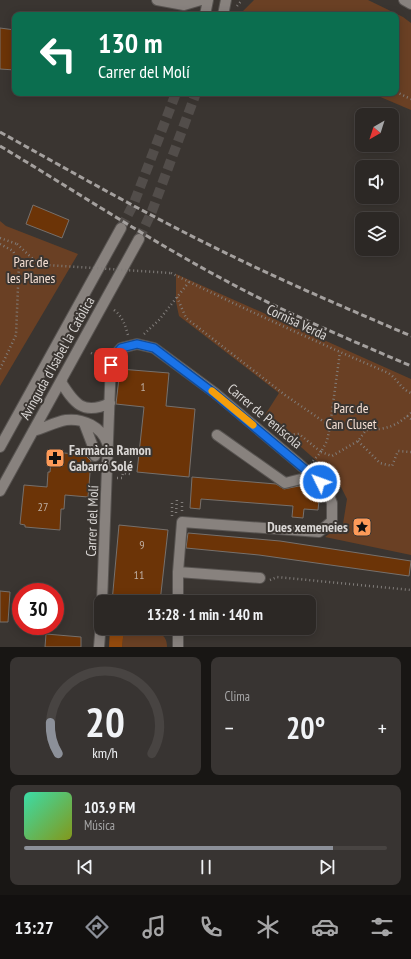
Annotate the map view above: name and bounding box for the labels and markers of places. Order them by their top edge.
pin [94,348,128,382]
place label: Farmàcia Ramon Gabarró Solé [69,441,151,475]
pharmacy icon: Farmàcia Ramon Gabarró Solé [44,447,66,469]
place icon: Dues xemeneies [351,516,373,538]
place label: Dues xemeneies [267,518,348,536]

